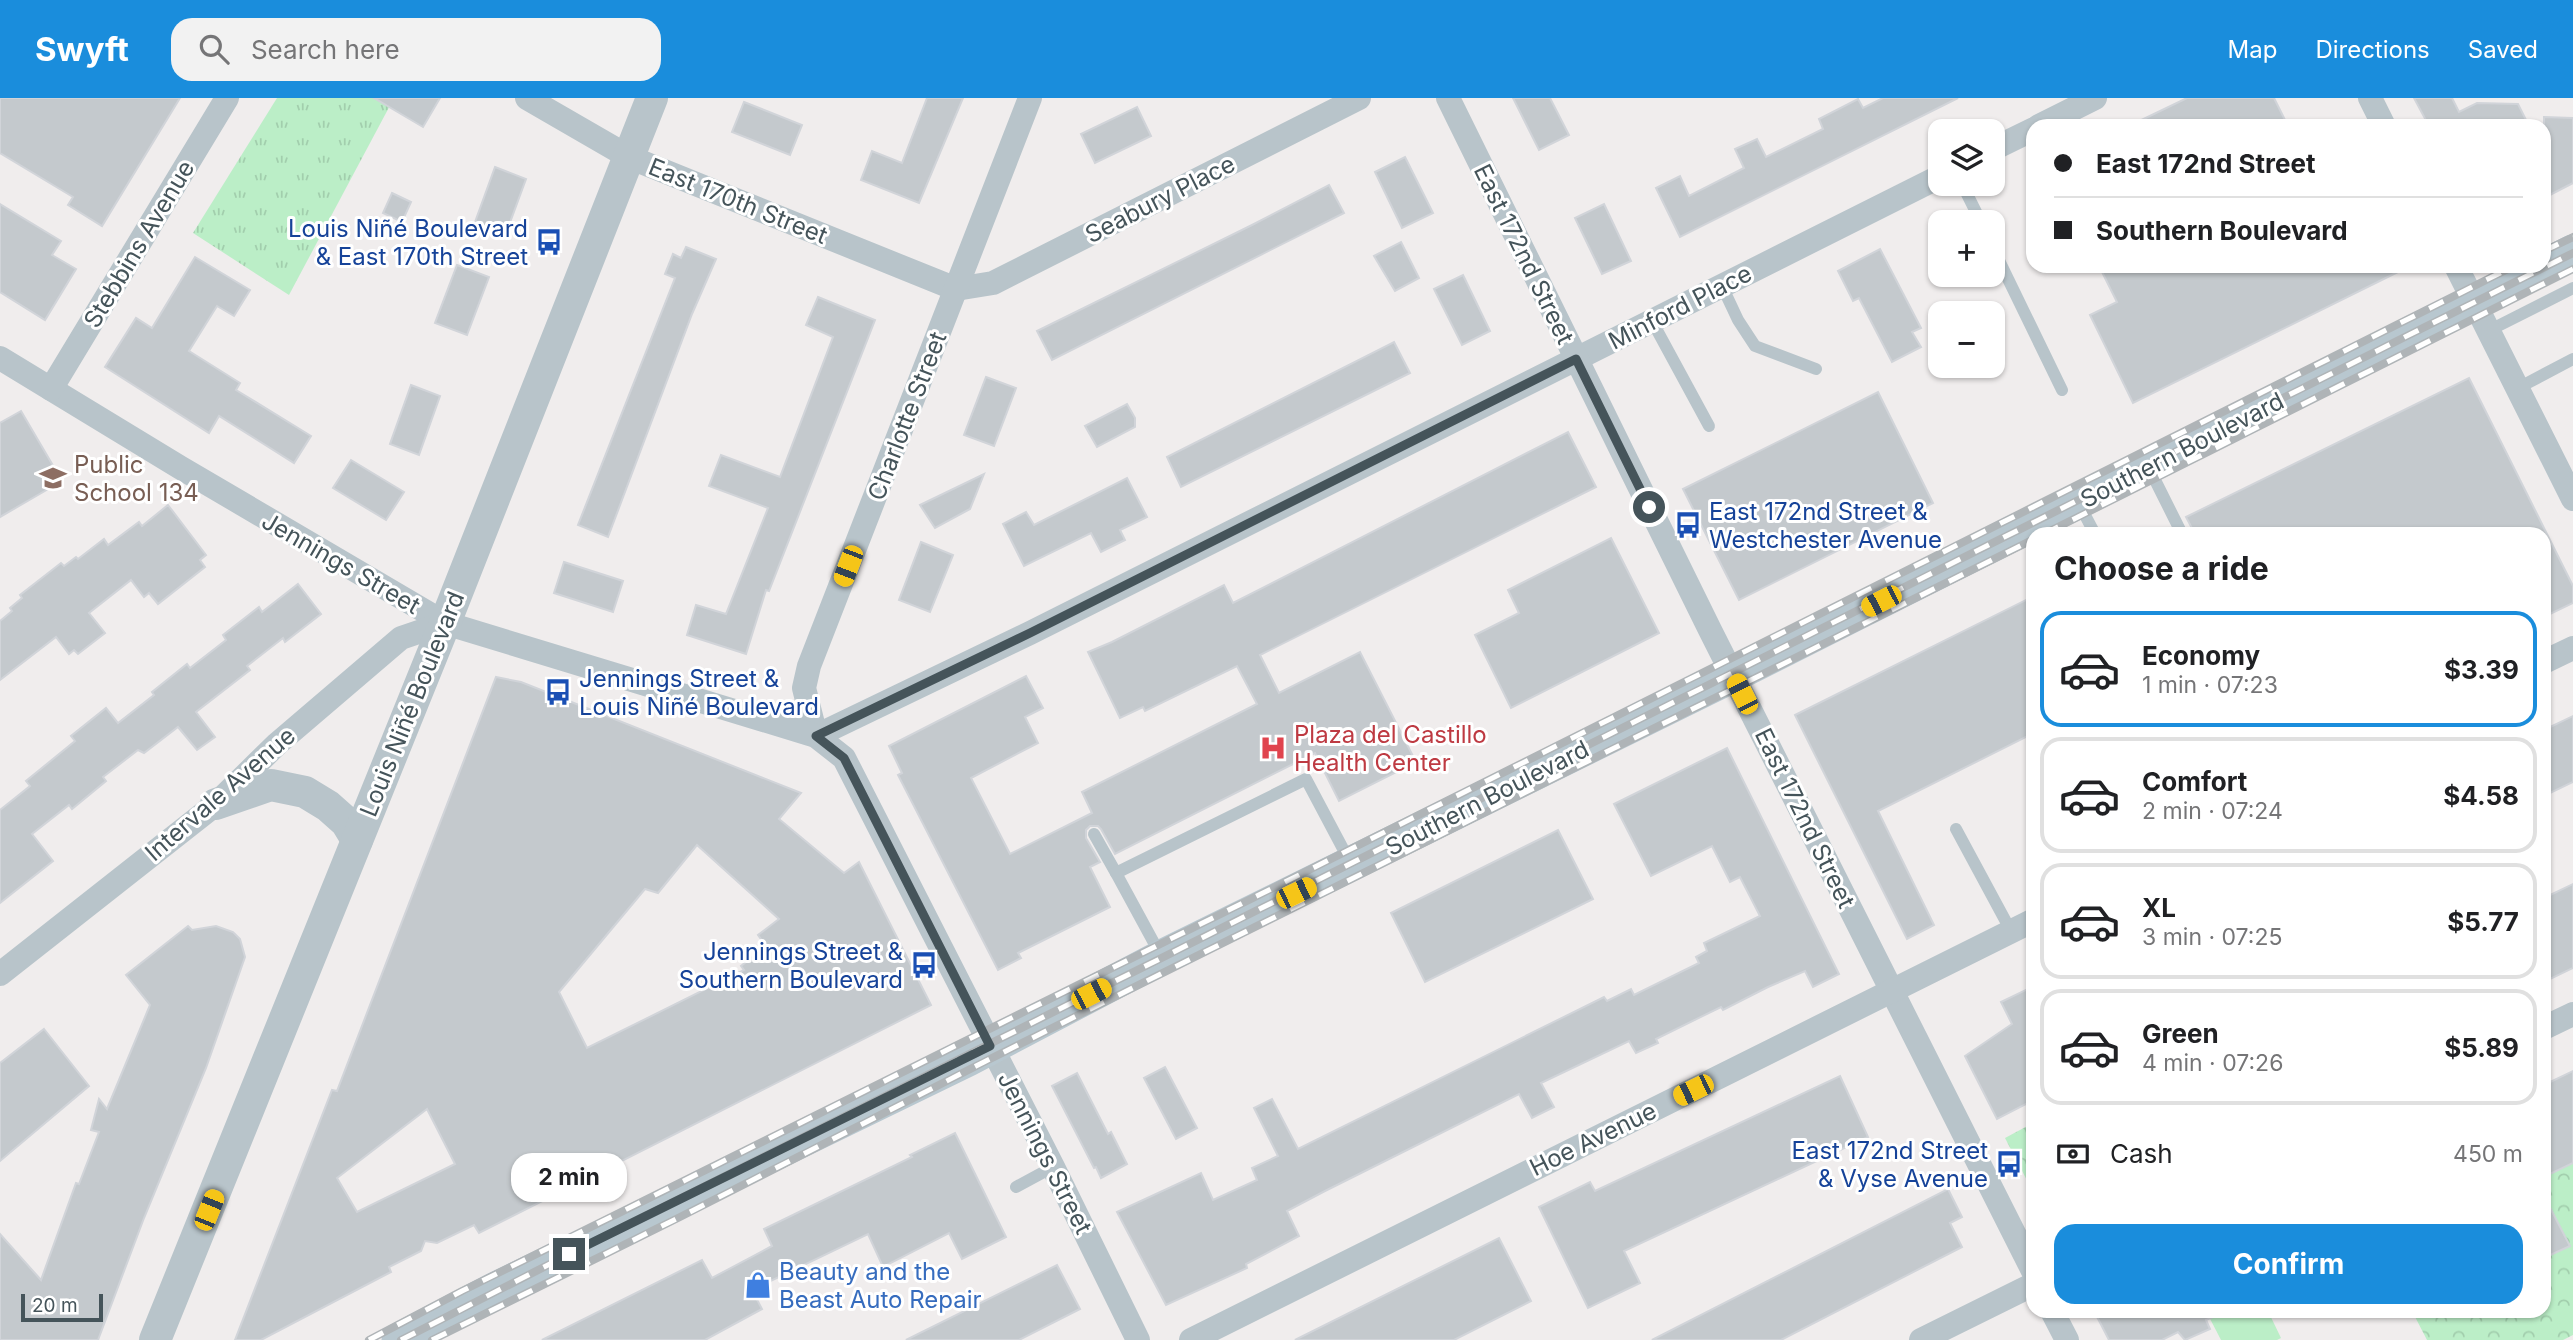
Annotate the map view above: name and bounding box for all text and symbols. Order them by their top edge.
search box [171,18,661,81]
text: Swyft [35,29,129,69]
icon: search [195,30,233,68]
text: Search here [251,34,400,65]
text: Map [2228,35,2277,64]
text: Directions [2315,35,2430,64]
text: Saved [2468,35,2538,64]
map controls [1928,119,2005,378]
button: layers [1928,119,2005,196]
text: East 172nd Street [2096,148,2316,179]
street label: Seabury Place [1080,149,1240,249]
street label: East 170th Street [644,152,832,250]
street label: Stebbins Avenue [78,155,200,333]
street label: East 172nd Street [1468,159,1580,349]
button: + [1928,210,2005,287]
place label: Louis Niñé Boulevard & East 170th Street [288,214,528,271]
text: Southern Boulevard [2096,215,2348,246]
bus stop icon: Louis Niñé Boulevard & East 170th Street [534,227,564,257]
street label: Minford Place [1604,259,1756,355]
button: − [1928,301,2005,378]
street label: Charlotte Street [862,328,953,504]
street label: Southern Boulevard [2076,386,2288,514]
place label: Public School 134 [74,450,199,507]
school or university icon: Public School 134 [38,463,68,493]
route start [1633,491,1665,523]
place label: East 172nd Street & Westchester Avenue [1709,497,1942,554]
street label: Jennings Street [257,506,425,620]
bus stop icon: East 172nd Street & Westchester Avenue [1673,510,1703,540]
car [831,543,866,589]
text: Choose a ride [2054,549,2269,588]
car [1858,582,1905,620]
street label: Louis Niñé Boulevard [354,587,470,821]
icon: car [2058,638,2121,701]
text: Economy [2142,640,2260,671]
text: $3.39 [2444,654,2519,685]
place label: Jennings Street & Louis Niñé Boulevard [579,664,819,721]
car [1724,671,1761,717]
text: 1 min · 07:23 [2142,671,2278,699]
bus stop icon: Jennings Street & Louis Niñé Boulevard [543,677,573,707]
place label: Plaza del Castillo Health Center [1294,720,1487,777]
street label: Intervale Avenue [139,721,301,867]
street label: East 172nd Street [1749,723,1861,913]
hospital icon: Plaza del Castillo Health Center [1258,733,1288,763]
street label: Southern Boulevard [1381,734,1593,862]
icon: car [2058,764,2121,827]
text: Comfort [2142,766,2247,797]
text: $4.58 [2443,780,2519,811]
text: 2 min · 07:24 [2142,797,2283,825]
car [1273,874,1320,912]
icon: car [2058,890,2121,953]
text: XL [2142,892,2176,923]
text: $5.77 [2447,906,2519,937]
text: 3 min · 07:25 [2142,923,2282,951]
place label: Jennings Street & Southern Boulevard [679,937,904,994]
bus stop icon: Jennings Street & Southern Boulevard [909,950,939,980]
car [1068,975,1115,1013]
icon: car [2058,1016,2121,1079]
text: Green [2142,1018,2219,1049]
text: $5.89 [2444,1032,2519,1063]
text: 4 min · 07:26 [2142,1049,2283,1077]
street label: Jennings Street [992,1067,1098,1239]
car [1670,1071,1717,1109]
street label: Hoe Avenue [1525,1096,1661,1182]
icon: cash [2054,1135,2092,1173]
place label: East 172nd Street & Vyse Avenue [1792,1136,1988,1193]
text: Cash [2110,1138,2173,1169]
text: 450 m [2453,1140,2523,1168]
bus stop icon: East 172nd Street & Vyse Avenue [1994,1149,2024,1179]
callout: 2 min [511,1152,627,1202]
text: 2 min [538,1163,600,1191]
car [192,1187,227,1233]
button: Confirm [2054,1224,2523,1304]
route end [553,1238,585,1270]
place label: Beauty and the Beast Auto Repair [779,1257,982,1314]
shop icon: Beauty and the Beast Auto Repair [743,1270,773,1300]
scale bar [21,1291,103,1323]
text: 20 m [32,1294,78,1317]

